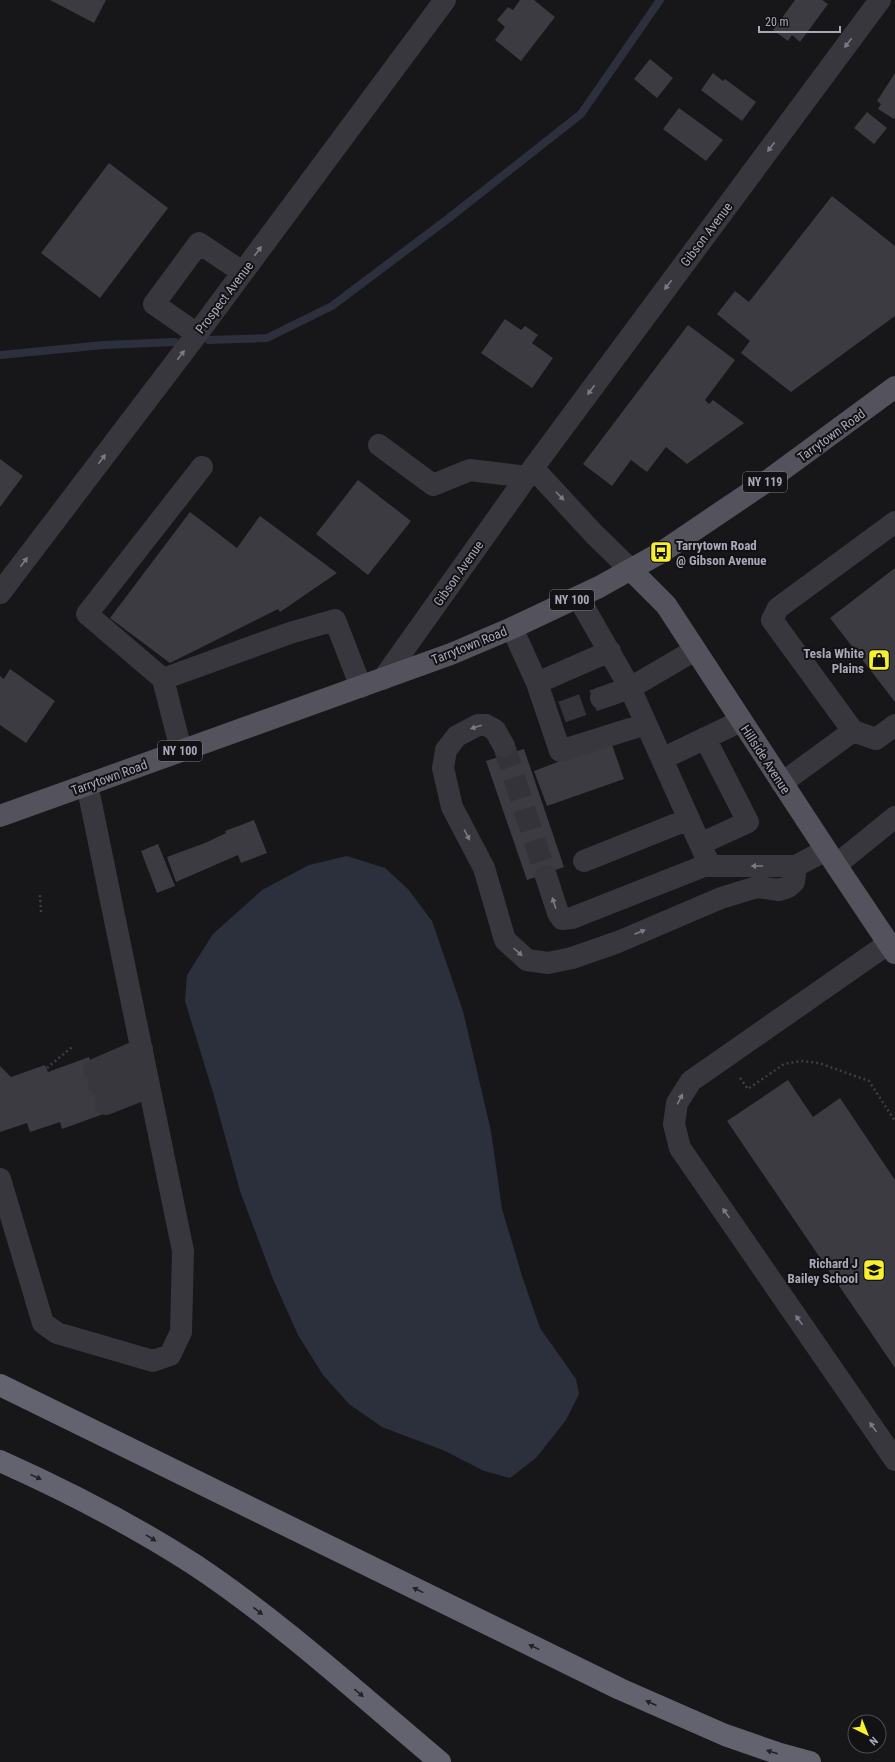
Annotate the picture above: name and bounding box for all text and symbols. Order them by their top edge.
scale bar [759,8,840,34]
text: 20 m [765,15,789,29]
one-way arrow [844,37,852,48]
one-way arrow [767,142,775,152]
street label: Gibson Avenue [677,199,735,269]
one-way arrow [254,245,263,256]
street label: Prospect Avenue [192,258,256,336]
one-way arrow [664,280,673,291]
one-way arrow [176,350,184,360]
one-way arrow [587,384,595,395]
street label: Tarrytown Road [795,406,868,465]
one-way arrow [98,453,106,464]
road number: NY 119 [743,472,787,492]
one-way arrow [555,491,565,501]
street label: Gibson Avenue [430,538,486,609]
place label: Tarrytown Road @ Gibson Avenue [676,538,766,568]
bus stop icon: Tarrytown Road @ Gibson Avenue [648,539,674,565]
one-way arrow [19,557,28,568]
road number: NY 100 [550,590,594,610]
street label: Tarrytown Road [429,624,509,667]
place label: Tesla White Plains [803,646,864,676]
shop icon: Tesla White Plains [866,647,892,673]
street label: Hillside Avenue [738,722,793,796]
one-way arrow [470,724,482,730]
road number: NY 100 [158,741,202,761]
street label: Tarrytown Road [69,757,149,798]
one-way arrow [464,830,470,841]
one-way arrow [750,863,763,869]
one-way arrow [551,897,557,909]
one-way arrow [634,929,646,935]
one-way arrow [513,948,524,957]
one-way arrow [677,1093,683,1105]
one-way arrow [722,1208,730,1218]
place label: Richard J Bailey School [788,1256,858,1286]
school or university icon: Richard J Bailey School [861,1257,887,1283]
one-way arrow [795,1315,803,1326]
one-way arrow [869,1422,877,1433]
one-way arrow [30,1474,41,1480]
one-way arrow [145,1534,157,1541]
one-way arrow [412,1587,423,1593]
one-way arrow [252,1606,263,1615]
one-way arrow [529,1644,540,1650]
one-way arrow [353,1689,364,1698]
one-way arrow [646,1700,657,1706]
north arrow [847,1714,887,1754]
text: N [866,1734,880,1748]
one-way arrow [766,1748,778,1754]

